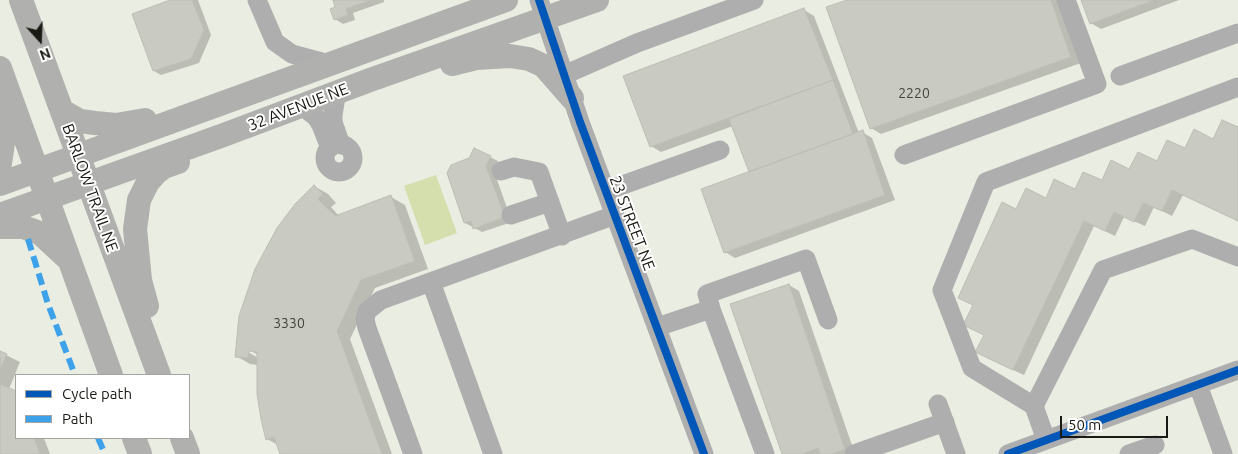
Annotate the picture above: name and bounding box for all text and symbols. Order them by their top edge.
north arrow [15,15,65,65]
text: N [37,45,53,63]
street label: 32 AVENUE NE [245,79,351,135]
house number: 2220 [898,85,930,101]
street label: BARLOW TRAIL NE [58,121,122,255]
street label: 23 STREET NE [605,173,659,273]
house number: 3330 [273,315,305,331]
legend [15,374,190,439]
text: Cycle path [62,385,132,402]
scale bar [1063,406,1170,438]
text: Path [62,410,93,427]
text: 50 m [1068,416,1101,433]

